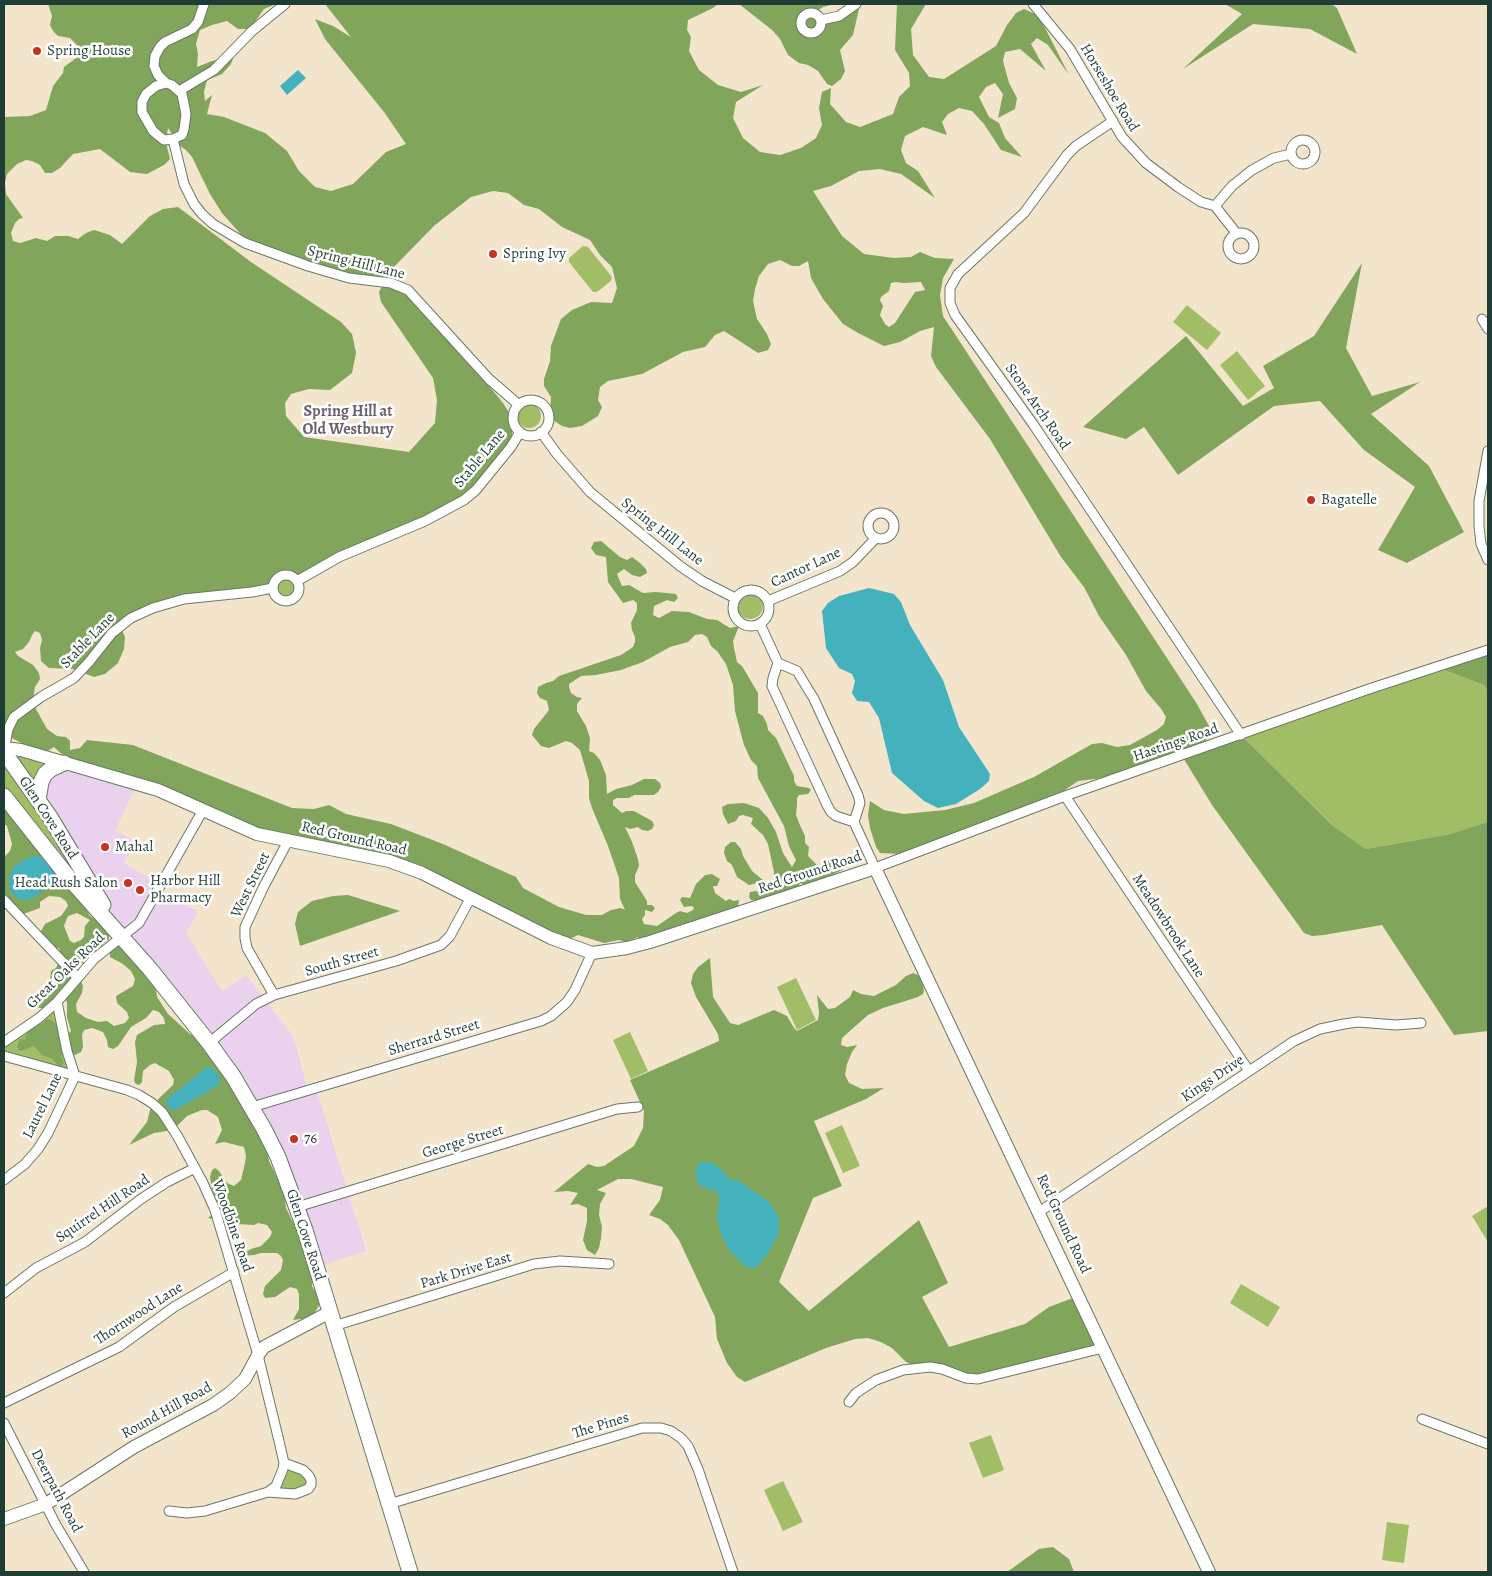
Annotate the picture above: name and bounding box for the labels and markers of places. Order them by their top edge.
place label: Spring House [47,42,131,60]
marker: Spring House [31,45,43,57]
place label: Spring Ivy [503,245,566,263]
marker: Spring Ivy [487,248,499,260]
place label: Bagatelle [1321,491,1377,509]
marker: Bagatelle [1305,494,1317,506]
place label: Mahal [115,838,153,856]
marker: Mahal [99,841,111,853]
place label: Harbor Hill Pharmacy [150,872,220,907]
place label: Head Rush Salon [14,874,118,892]
marker: Head Rush Salon [122,877,134,889]
marker: Harbor Hill Pharmacy [134,884,146,896]
place label: 76 [304,1130,317,1148]
marker: 76 [288,1133,300,1145]

